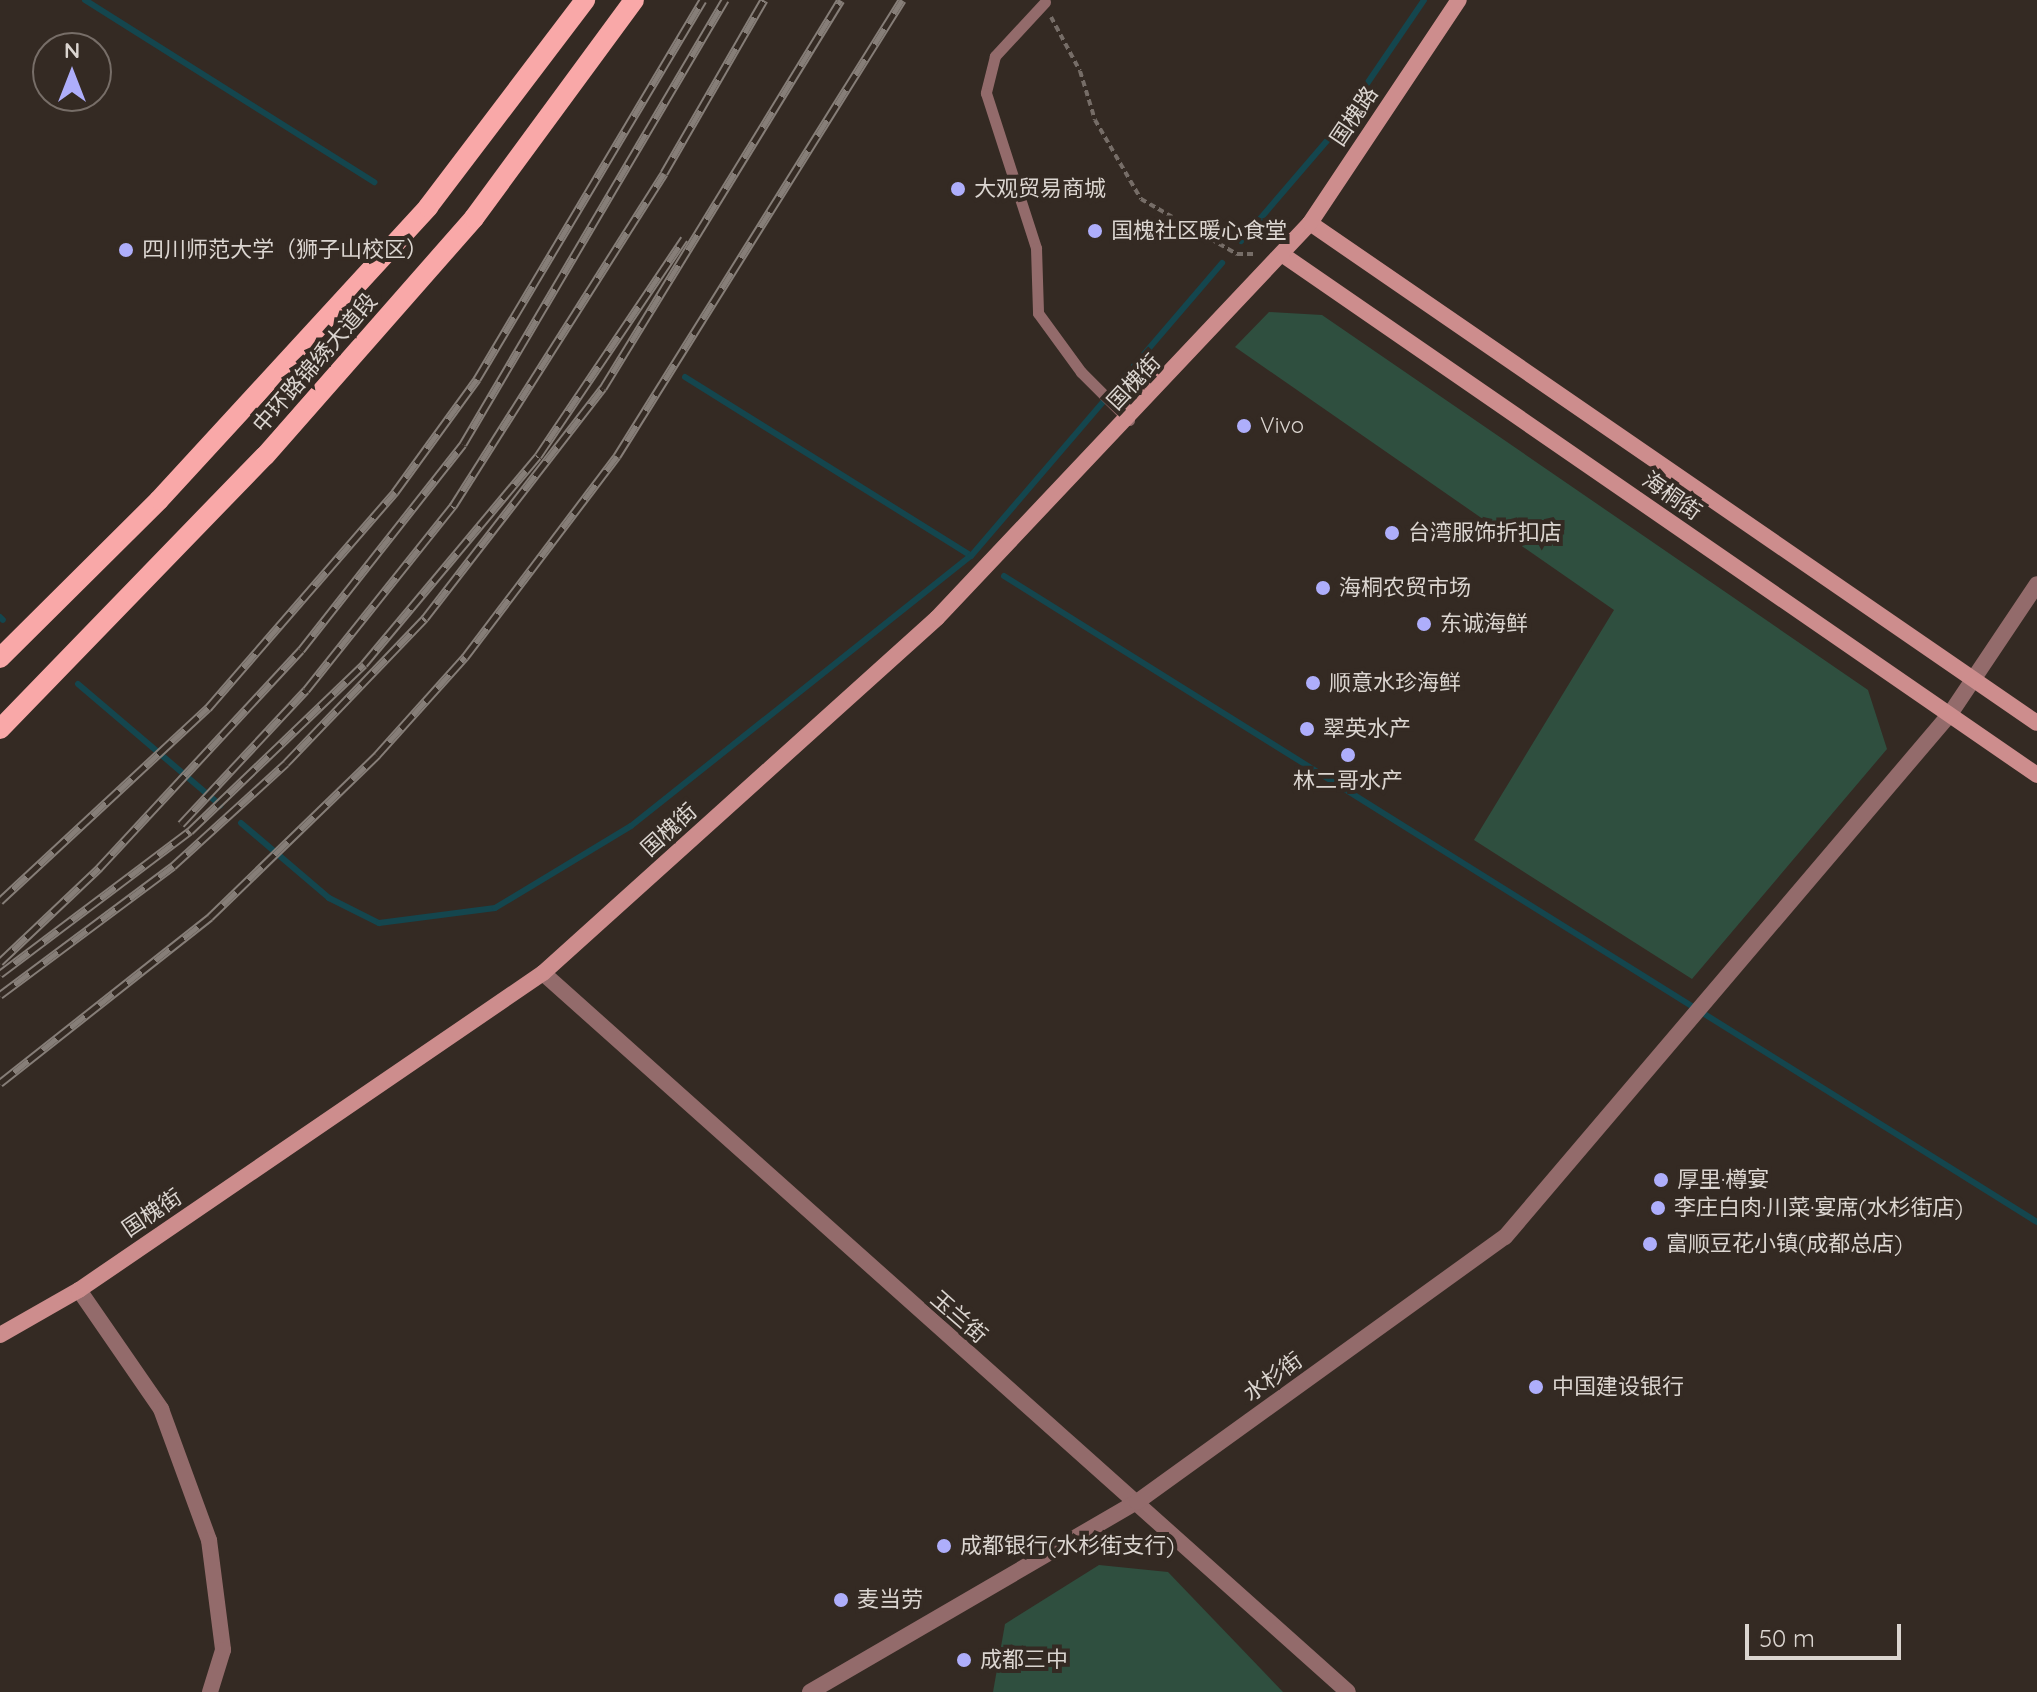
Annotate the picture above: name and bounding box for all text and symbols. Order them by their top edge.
north arrow [32,32,112,112]
text: N [64,36,80,64]
street label: 国槐路 [1325,81,1383,151]
place label: 大观贸易商城 [974,176,1106,202]
marker: 大观贸易商城 [949,180,967,198]
place label: 国槐社区暖心食堂 [1111,218,1287,244]
marker: 国槐社区暖心食堂 [1086,222,1104,240]
place label: 四川师范大学（狮子山校区） [142,237,428,263]
marker: 四川师范大学（狮子山校区） [117,241,135,259]
street label: 中环路锦绣大道段 [247,288,383,438]
street label: 国槐街 [1102,349,1166,415]
place label: Vivo [1260,413,1304,439]
marker: Vivo [1235,417,1253,435]
street label: 海桐街 [1637,466,1707,526]
place label: 台湾服饰折扣店 [1408,520,1562,546]
marker: 台湾服饰折扣店 [1383,524,1401,542]
place label: 海桐农贸市场 [1339,575,1471,601]
marker: 海桐农贸市场 [1314,579,1332,597]
place label: 东诚海鲜 [1440,611,1528,637]
marker: 东诚海鲜 [1415,615,1433,633]
place label: 顺意水珍海鲜 [1329,670,1461,696]
marker: 顺意水珍海鲜 [1304,674,1322,692]
place label: 翠英水产 [1323,716,1411,742]
marker: 翠英水产 [1298,720,1316,738]
marker: 林二哥水产 [1339,746,1357,764]
place label: 林二哥水产 [1293,768,1403,794]
street label: 国槐街 [636,798,702,862]
place label: 厚里·樽宴 [1677,1167,1769,1193]
marker: 厚里·樽宴 [1652,1171,1670,1189]
street label: 国槐街 [117,1184,187,1242]
place label: 李庄白肉·川菜·宴席(水杉街店) [1674,1195,1963,1221]
marker: 李庄白肉·川菜·宴席(水杉街店) [1649,1199,1667,1217]
place label: 富顺豆花小镇(成都总店) [1666,1231,1902,1257]
marker: 富顺豆花小镇(成都总店) [1641,1235,1659,1253]
street label: 玉兰街 [925,1285,993,1349]
street label: 水杉街 [1239,1347,1307,1407]
place label: 中国建设银行 [1552,1374,1684,1400]
marker: 中国建设银行 [1527,1378,1545,1396]
place label: 成都银行(水杉街支行) [960,1533,1174,1559]
marker: 成都银行(水杉街支行) [935,1537,953,1555]
place label: 麦当劳 [857,1587,923,1613]
marker: 麦当劳 [832,1591,850,1609]
scale bar [1749,1608,1905,1658]
text: 50 m [1759,1623,1815,1653]
place label: 成都三中 [980,1647,1068,1673]
marker: 成都三中 [955,1651,973,1669]

